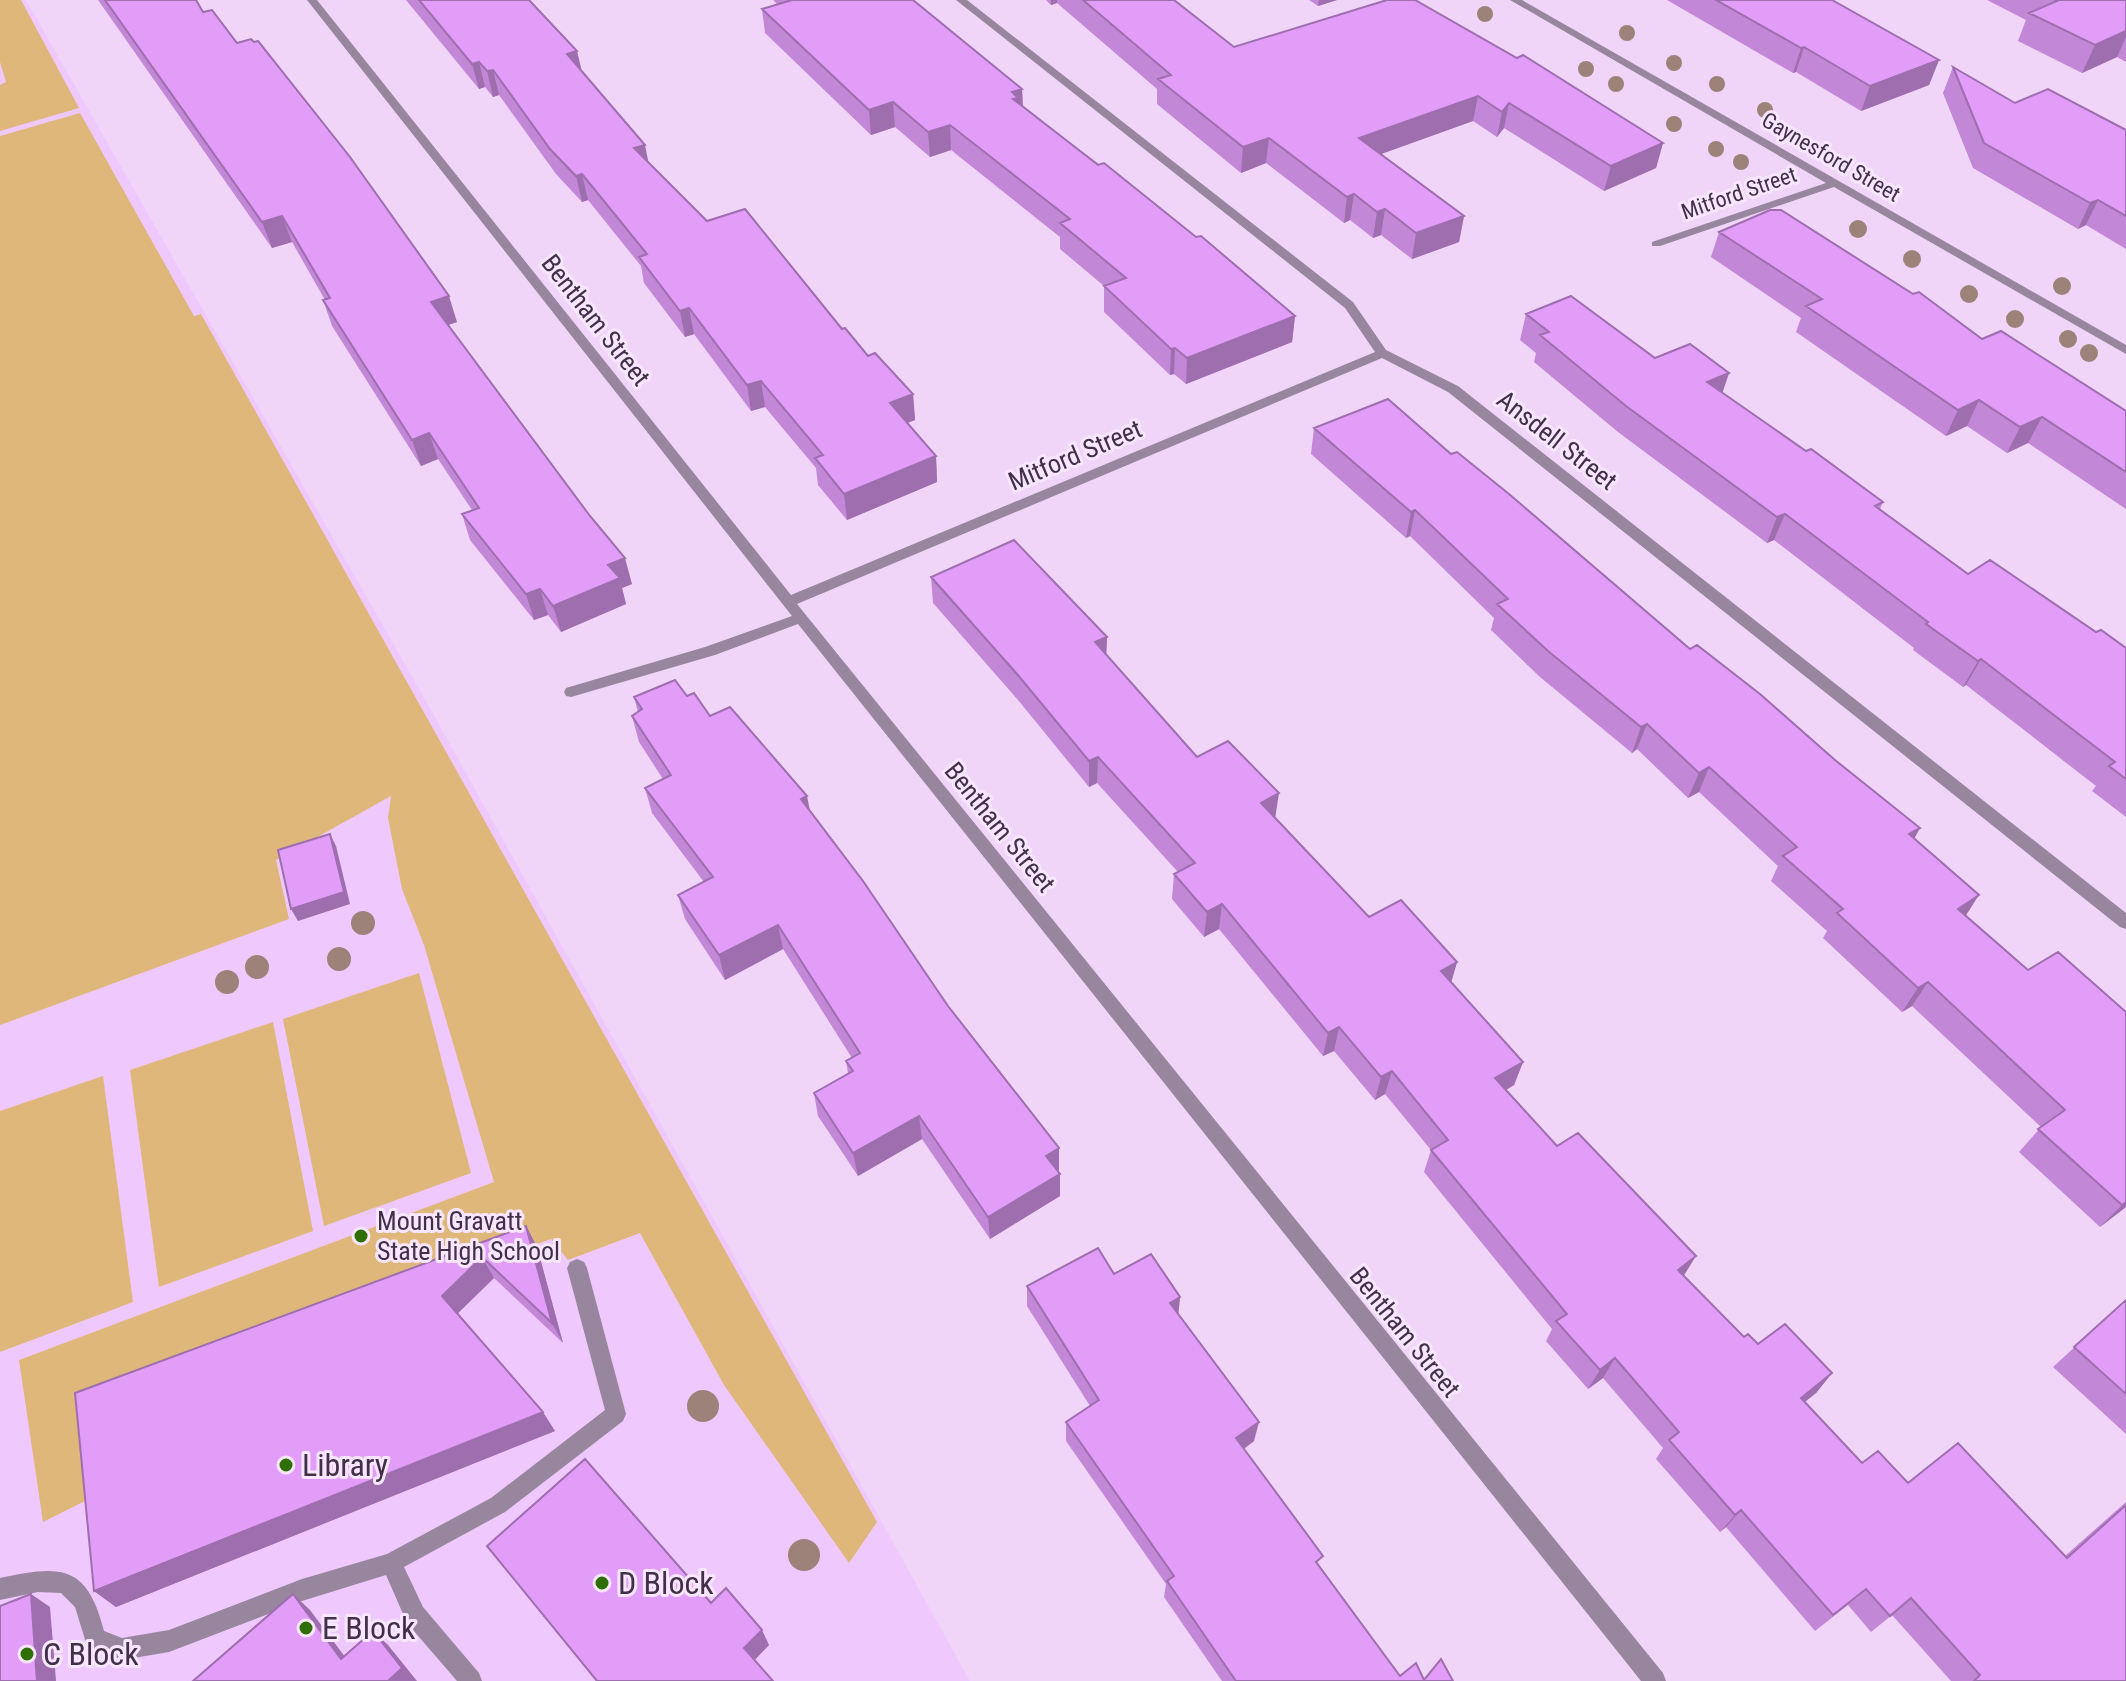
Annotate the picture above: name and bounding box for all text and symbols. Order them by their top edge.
street label: Gaynesford Street [1757,107,1905,207]
street label: Mitford Street [1678,162,1800,224]
street label: Bentham Street [535,248,657,392]
street label: Ansdell Street [1491,384,1623,496]
street label: Mitford Street [1004,413,1146,497]
street label: Bentham Street [939,756,1061,898]
place label: Mount Gravatt State High School [377,1206,560,1266]
marker: Mount Gravatt State High School [352,1227,370,1245]
street label: Bentham Street [1344,1261,1466,1403]
place label: Library [302,1446,388,1484]
marker: Library [277,1456,295,1474]
place label: D Block [618,1564,714,1602]
marker: D Block [593,1574,611,1592]
place label: E Block [322,1609,416,1647]
marker: E Block [297,1619,315,1637]
place label: C Block [43,1635,139,1673]
marker: C Block [18,1645,36,1663]

